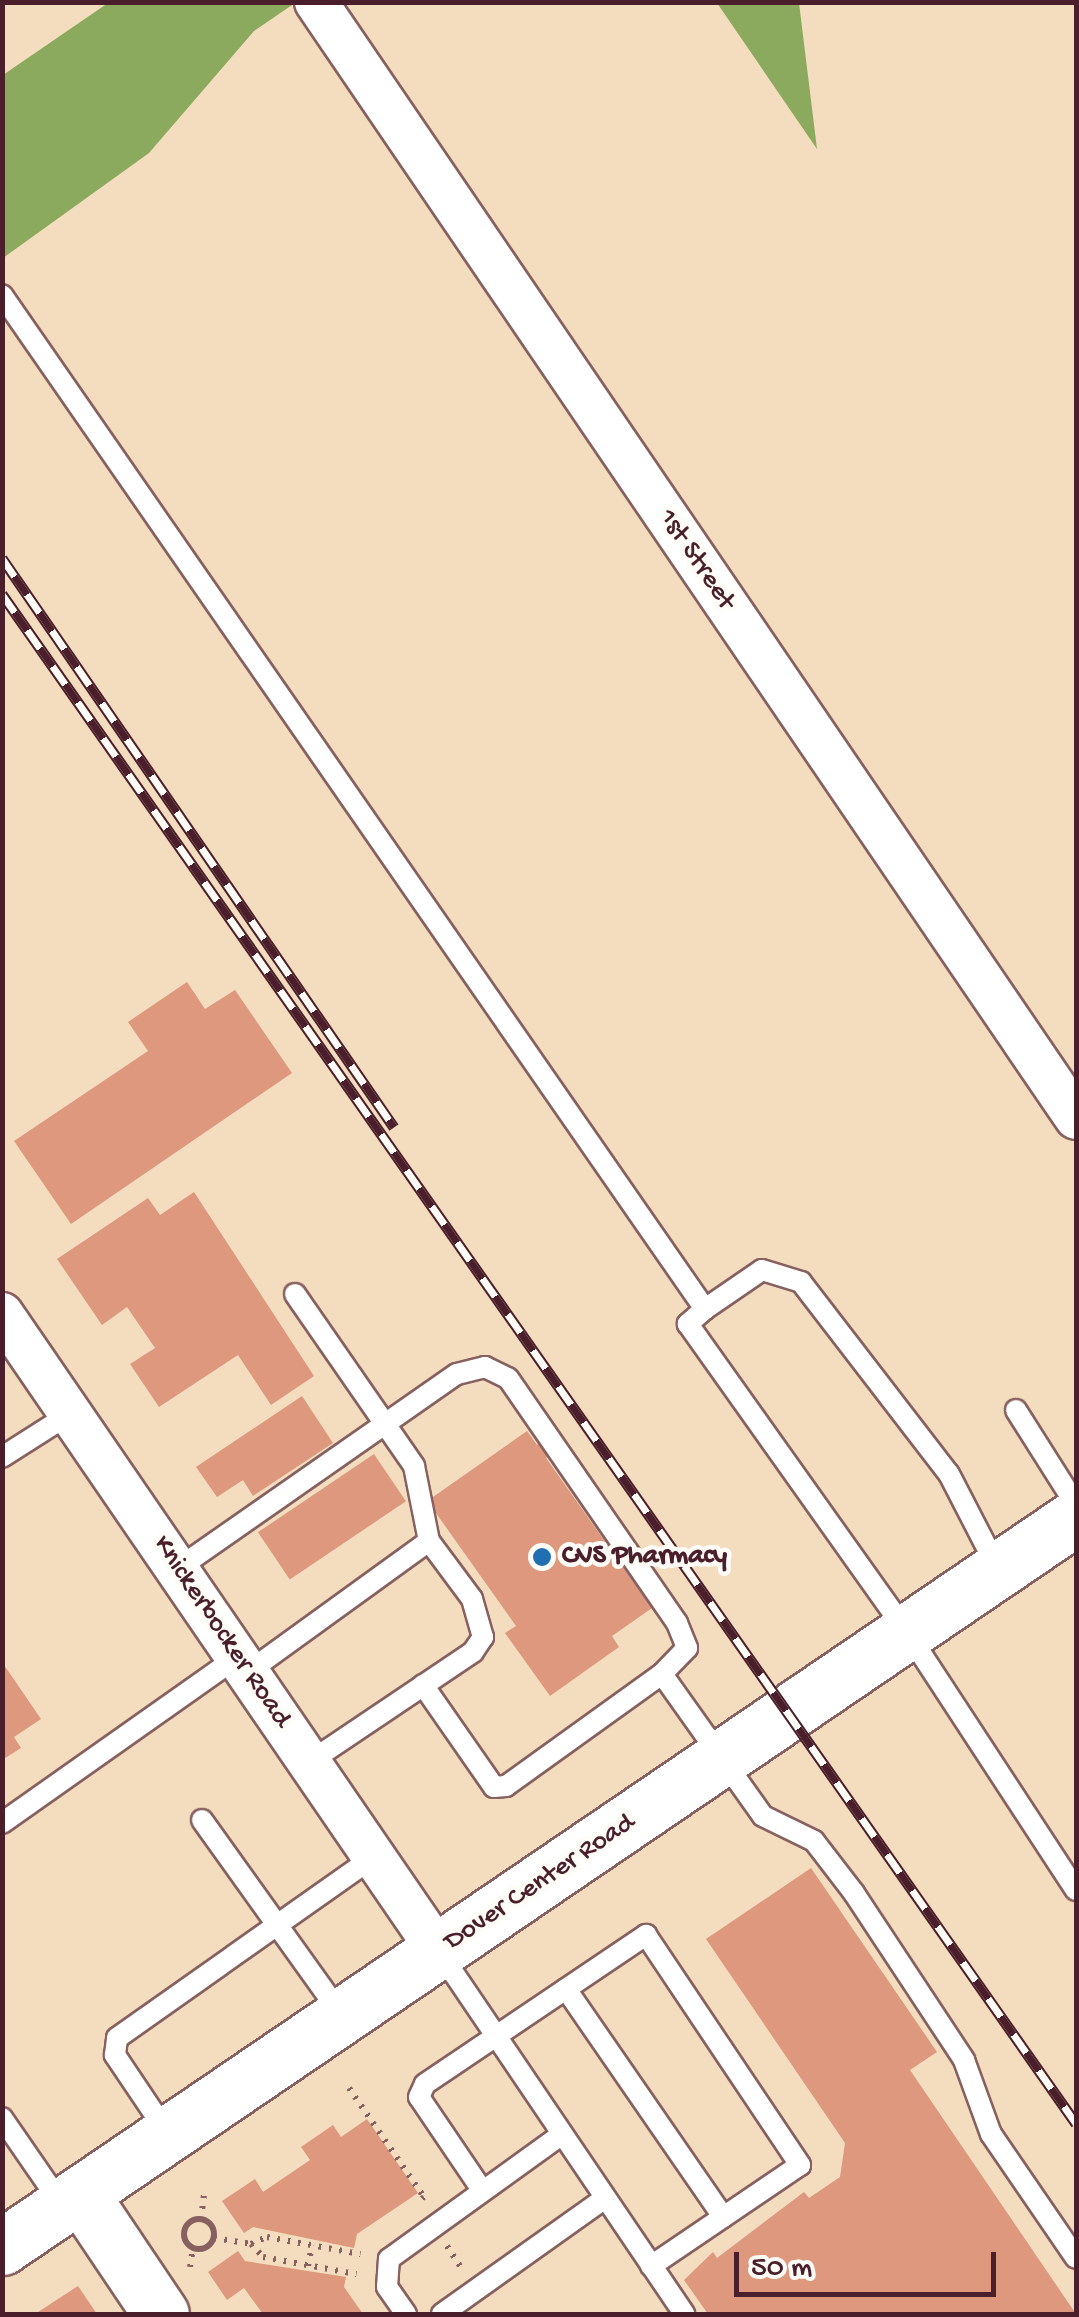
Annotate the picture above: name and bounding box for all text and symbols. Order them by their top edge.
street label: 1st Street [650,503,742,617]
street label: Knickerbocker Road [144,1529,298,1735]
place label: CVS Pharmacy [562,1540,727,1574]
marker: CVS Pharmacy [531,1546,553,1568]
street label: Dover Center Road [438,1807,642,1959]
scale bar [739,2232,1002,2294]
text: 50 m [751,2252,812,2287]

